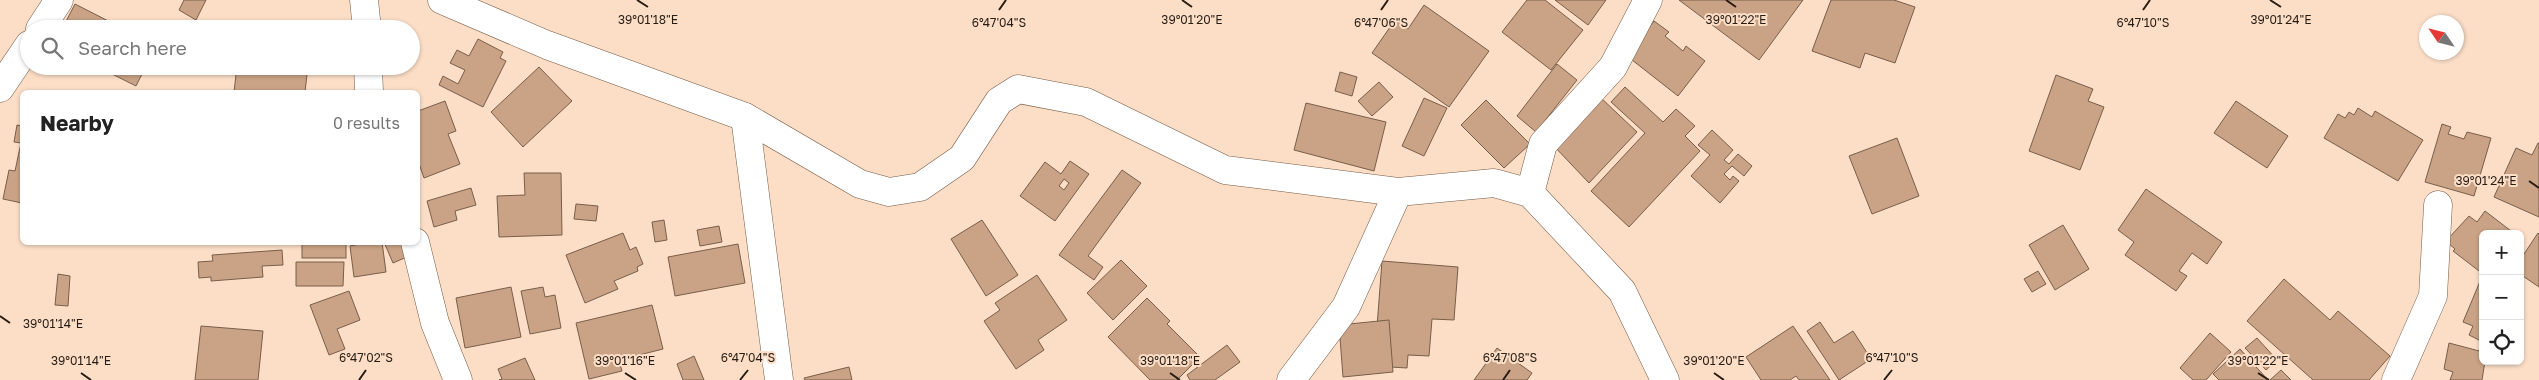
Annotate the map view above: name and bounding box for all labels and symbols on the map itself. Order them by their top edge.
text: 39°01'18"E [618,12,678,27]
text: 39°01'20"E [1161,12,1223,27]
text: 39°01'22"E [1706,12,1766,27]
text: 39°01'24"E [2250,12,2312,27]
text: 6°47'04"S [972,15,1026,30]
text: 6°47'06"S [1354,15,1408,30]
text: 6°47'10"S [2117,15,2170,30]
north arrow [2419,15,2464,60]
text: 39°01'24"E [2455,173,2517,188]
text: 39°01'14"E [23,316,83,331]
text: 6°47'02"S [339,350,393,365]
text: 6°47'04"S [721,350,775,365]
text: 6°47'08"S [1483,350,1537,365]
text: 6°47'10"S [1866,350,1919,365]
text: 39°01'14"E [51,353,111,368]
text: 39°01'16"E [595,353,655,368]
text: 39°01'18"E [1140,353,1200,368]
text: 39°01'20"E [1683,353,1745,368]
text: 39°01'22"E [2228,353,2288,368]

